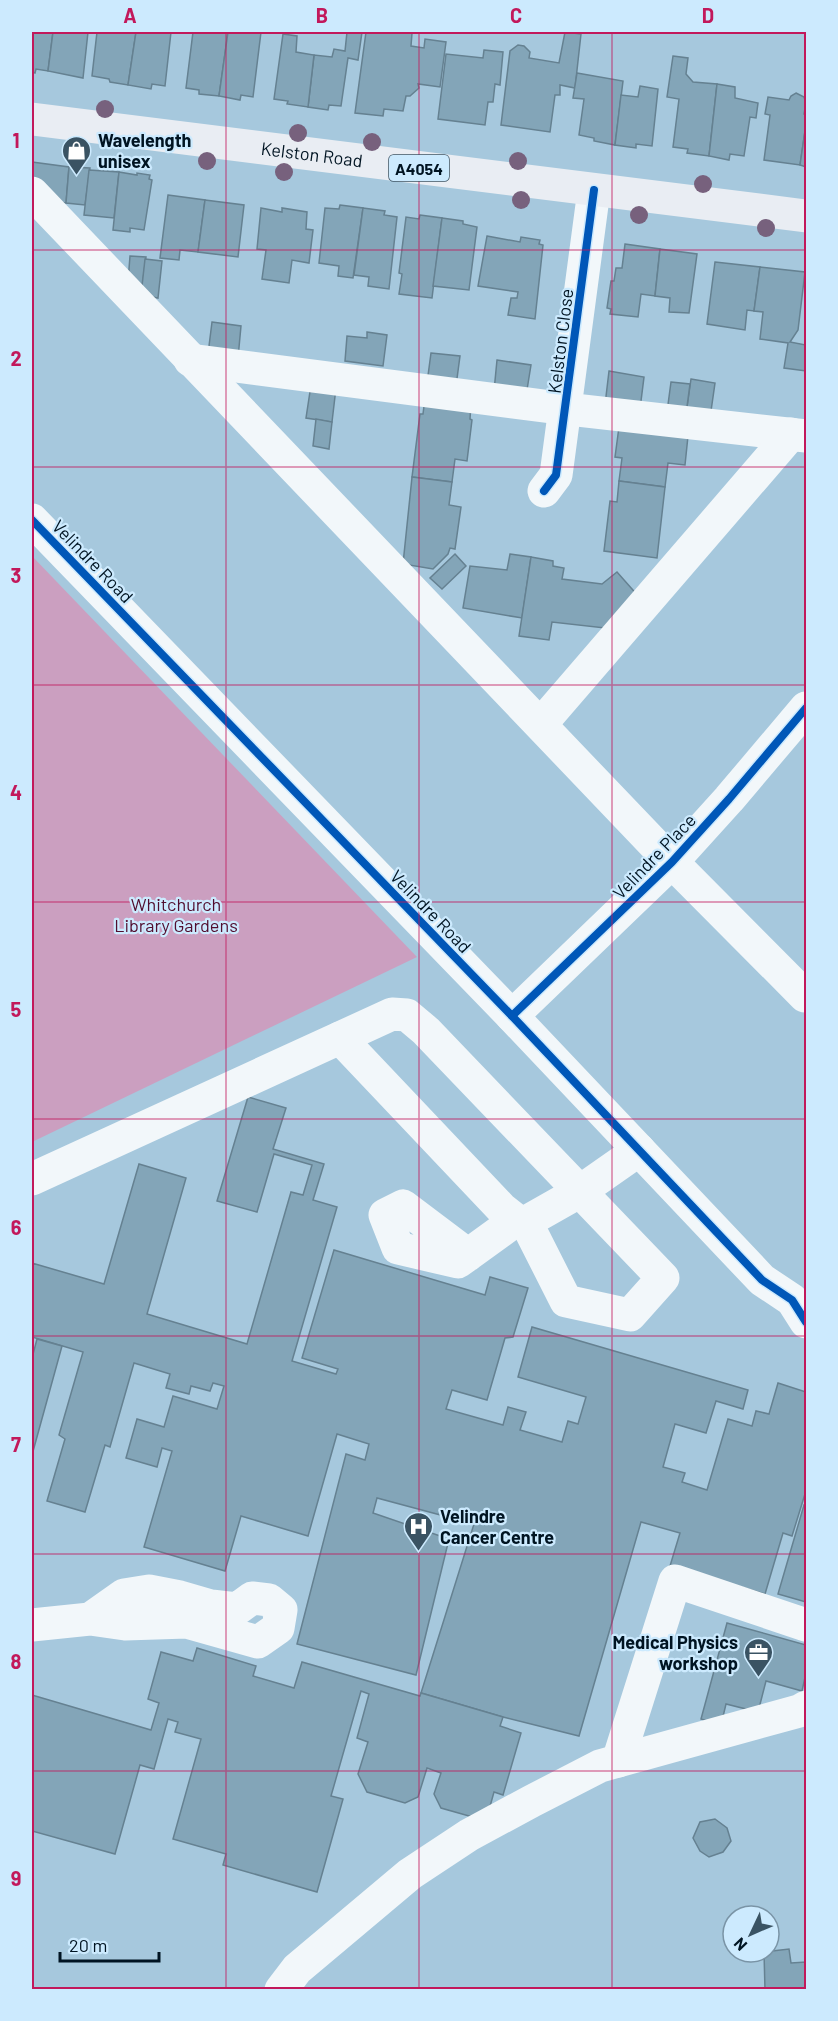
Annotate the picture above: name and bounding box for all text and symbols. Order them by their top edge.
text: A [123,3,137,27]
text: B [316,3,328,27]
text: C [510,3,522,27]
text: D [702,3,714,27]
text: 1 [12,128,20,152]
place label: Wavelength unisex [98,129,191,172]
shop icon: Wavelength unisex [61,134,93,176]
street label: Kelston Road [260,137,364,171]
road number: A4054 [389,155,449,181]
street label: Kelston Close [543,287,577,395]
text: 2 [10,346,22,370]
street label: Velindre Road [48,515,138,607]
text: 3 [11,563,21,587]
text: 4 [10,780,22,804]
street label: Velindre Place [608,809,700,903]
street label: Velindre Road [386,865,476,957]
park label: Whitchurch Library Gardens [114,893,238,936]
text: 5 [11,997,22,1021]
text: 6 [11,1215,22,1239]
text: 7 [11,1432,21,1456]
place label: Velindre Cancer Centre [440,1505,554,1548]
hospital icon: Velindre Cancer Centre [403,1510,435,1552]
place label: Medical Physics workshop [612,1631,738,1674]
office icon: Medical Physics workshop [743,1636,775,1678]
text: 8 [11,1649,22,1673]
text: 9 [11,1866,21,1890]
north arrow [721,1904,781,1964]
scale bar [60,1925,159,1963]
text: 20 m [69,1934,107,1956]
text: N [729,1934,750,1955]

